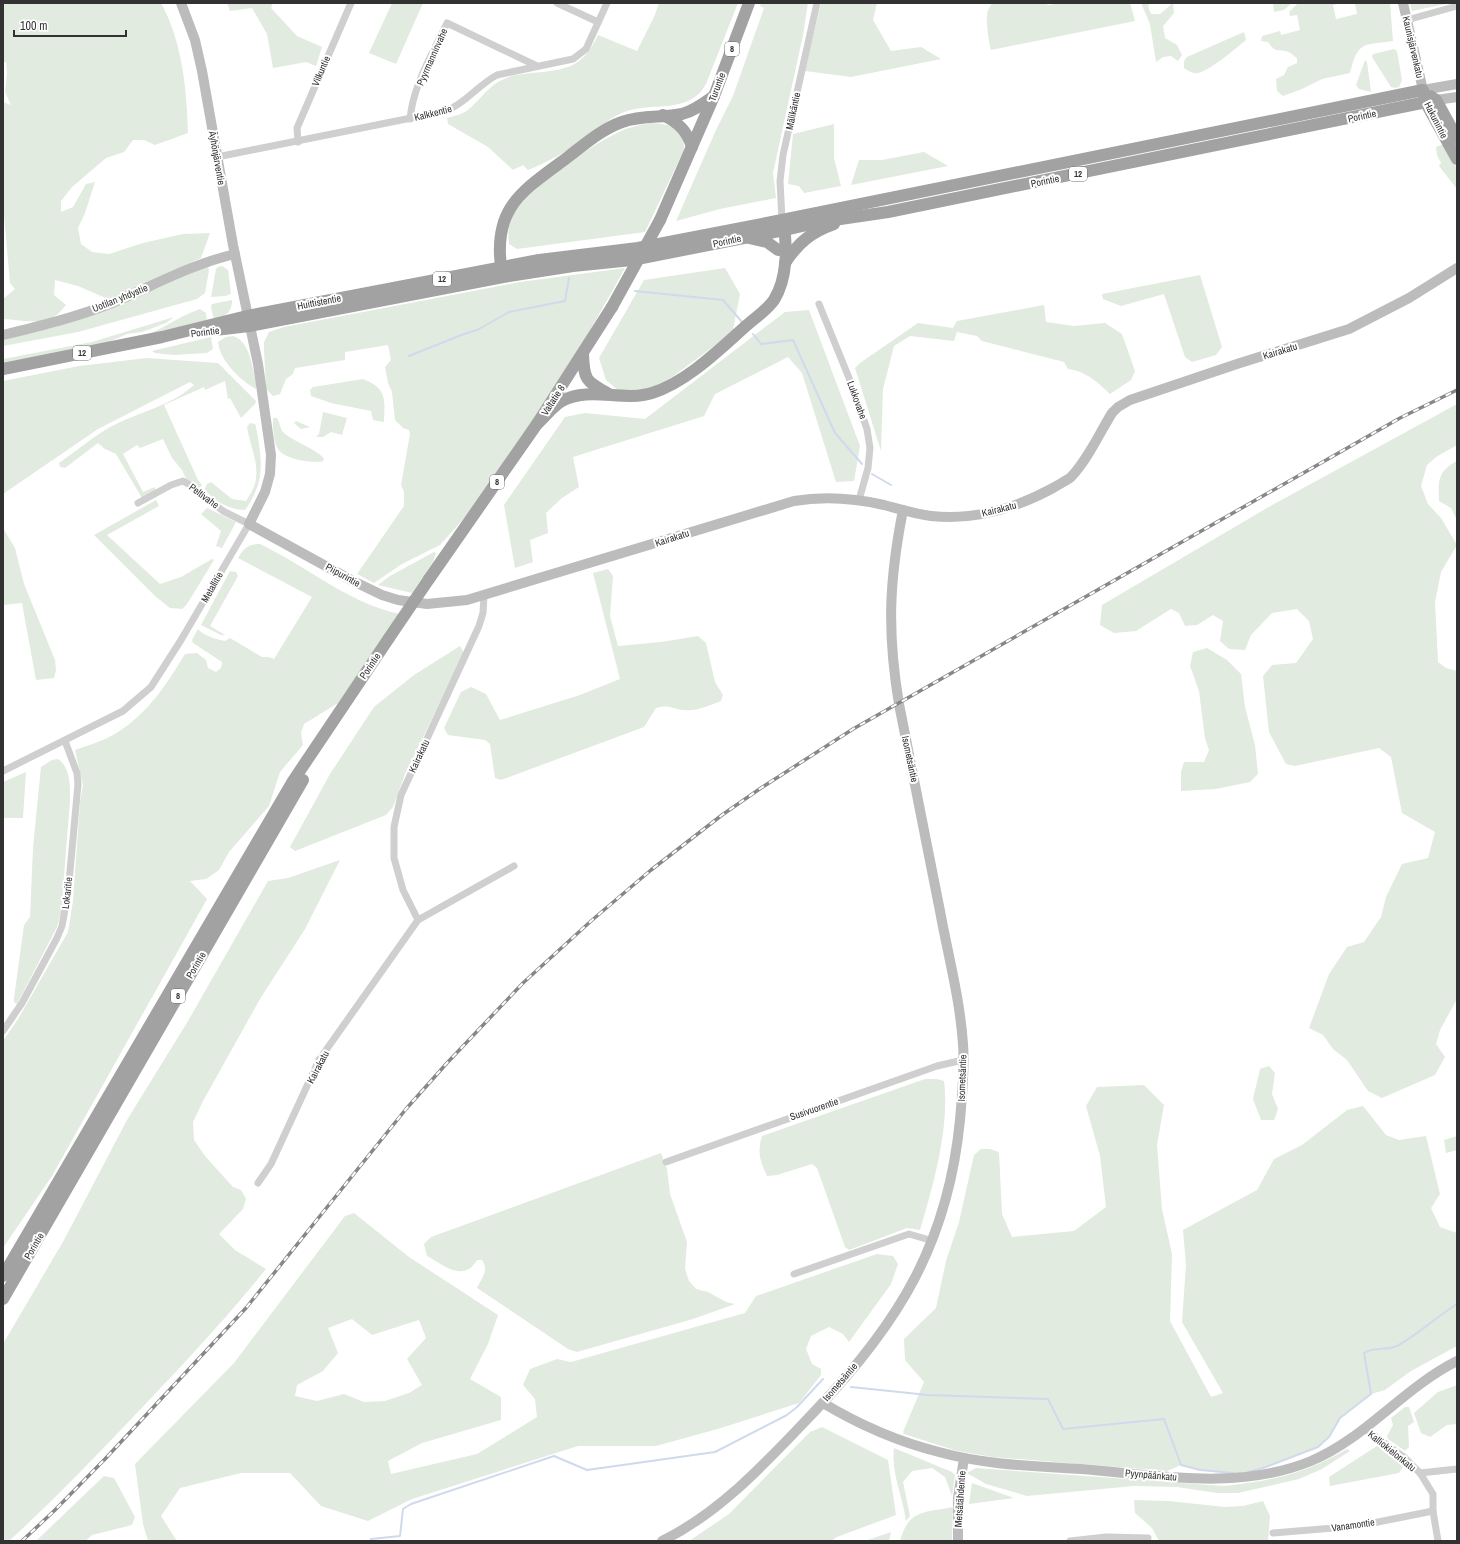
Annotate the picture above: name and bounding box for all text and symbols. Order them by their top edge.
scale bar [14,12,126,38]
street label: Kaunisjärvenkatu [1400,15,1426,79]
text: 100 m [20,18,47,34]
street label: Pyyrmanninvahe [414,26,451,88]
road number: 8 [725,42,739,56]
street label: Vilkuntie [309,53,333,88]
street label: Turuntie [706,70,729,103]
street label: Mälikäntie [783,91,803,131]
street label: Hakunintie [1421,99,1451,141]
street label: Kalkkentie [413,102,454,124]
street label: Porintie [1347,107,1378,125]
street label: Äyhönjärventie [206,129,228,186]
road number: 12 [1069,167,1087,181]
street label: Porintie [1030,172,1061,190]
street label: Porintie [712,232,743,250]
road number: 12 [433,272,451,286]
street label: Uotilan yhdystie [90,281,150,315]
street label: Huittistentie [296,291,342,313]
street label: Porintie [190,324,220,340]
street label: Kairakatu [1261,340,1299,362]
road number: 12 [73,346,91,360]
street label: Lukkovahe [844,379,870,421]
street label: Valtatie 8 [538,382,568,418]
road number: 8 [490,475,504,489]
street label: Peltivahe [186,481,222,512]
street label: Kairakatu [980,498,1018,520]
street label: Kairakatu [653,526,691,550]
street label: Piipurintie [323,560,363,590]
street label: Metallitie [198,569,226,605]
street label: Porintie [357,650,384,682]
street label: Isometsäntie [899,735,921,784]
street label: Kairakatu [406,737,432,775]
street label: Lokaritie [59,876,75,910]
street label: Porintie [183,949,209,981]
road number: 8 [171,989,185,1003]
street label: Kairakatu [304,1048,332,1086]
street label: Isometsäntie [955,1054,969,1102]
street label: Susivuorentie [788,1094,840,1123]
street label: Porintie [21,1230,47,1262]
street label: Isometsäntie [820,1360,861,1404]
street label: Kalliokielonkatu [1365,1428,1419,1474]
street label: Pyynpäänkatu [1125,1466,1177,1484]
street label: Metsätähdentie [952,1470,968,1528]
street label: Vanamontie [1330,1515,1376,1534]

